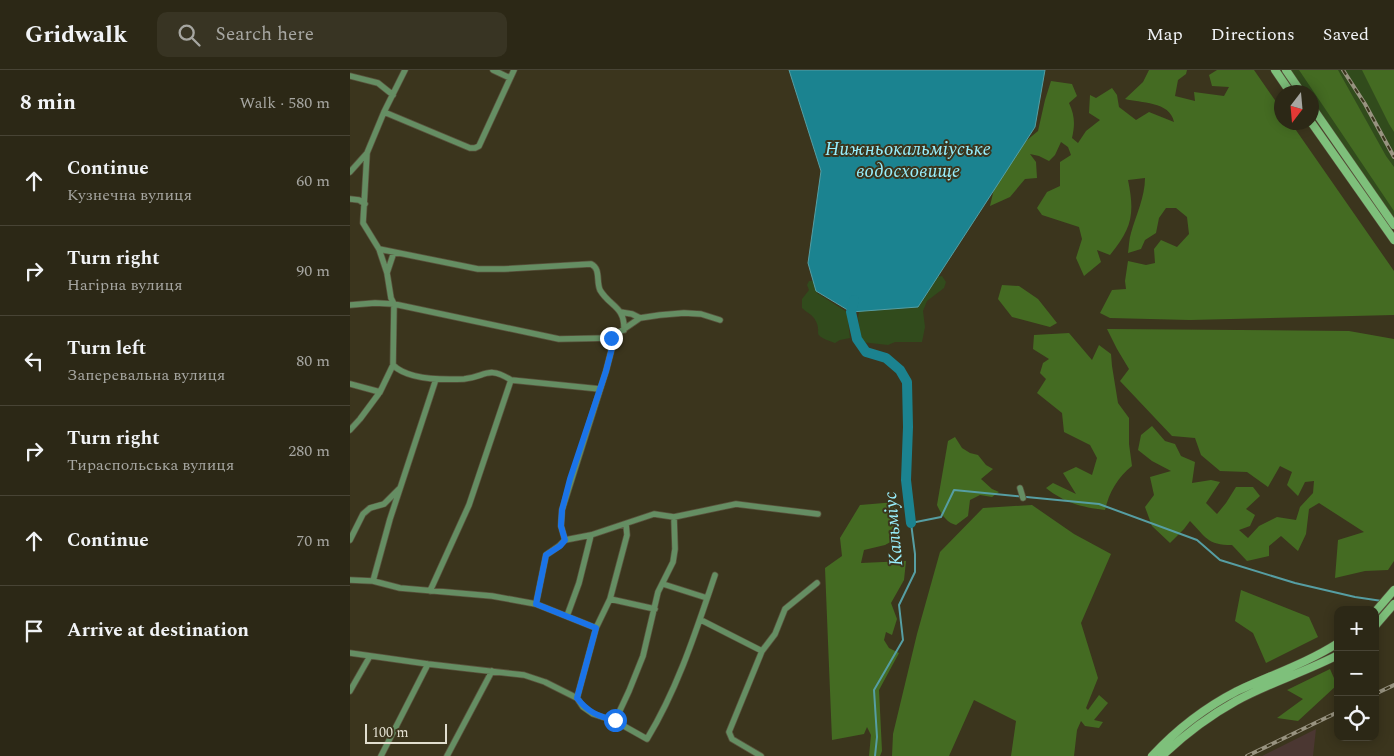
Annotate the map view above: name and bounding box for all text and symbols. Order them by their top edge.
search box [157,12,507,57]
text: Gridwalk [25,17,127,53]
text: Search here [215,20,314,49]
icon: search [175,21,203,49]
text: Map [1147,21,1183,48]
text: Directions [1211,21,1295,48]
text: Saved [1323,21,1369,48]
north arrow [1274,85,1319,130]
text: 8 min [20,87,76,119]
text: Walk · 580 m [239,91,330,115]
water label: Нижньокальміуське водосховище [825,135,991,186]
text: Continue [67,154,149,183]
icon: ahead [20,167,48,195]
text: 60 m [296,169,330,193]
text: Кузнечна вулиця [67,183,192,207]
text: Turn right [67,244,160,273]
icon: right [20,257,48,285]
text: 90 m [296,259,330,283]
text: Нагірна вулиця [67,273,182,297]
route end [600,327,623,350]
text: Turn left [67,334,146,363]
icon: left [20,347,48,375]
text: 80 m [296,349,330,373]
text: Заперевальна вулиця [67,363,225,387]
text: Turn right [67,424,160,453]
icon: right [20,437,48,465]
text: 280 m [288,439,330,463]
text: Тираспольська вулиця [67,453,234,477]
water label: Кальміус [876,490,911,567]
text: Continue [67,526,149,555]
icon: ahead [20,527,48,555]
text: 70 m [296,529,330,553]
map controls [1334,606,1379,741]
button: + [1334,606,1379,651]
text: Arrive at destination [67,616,249,645]
icon: arrive [20,617,48,645]
button: − [1334,651,1379,696]
button: locate [1334,696,1379,741]
route start [604,709,627,732]
scale bar [365,721,448,744]
text: 100 m [372,722,409,743]

